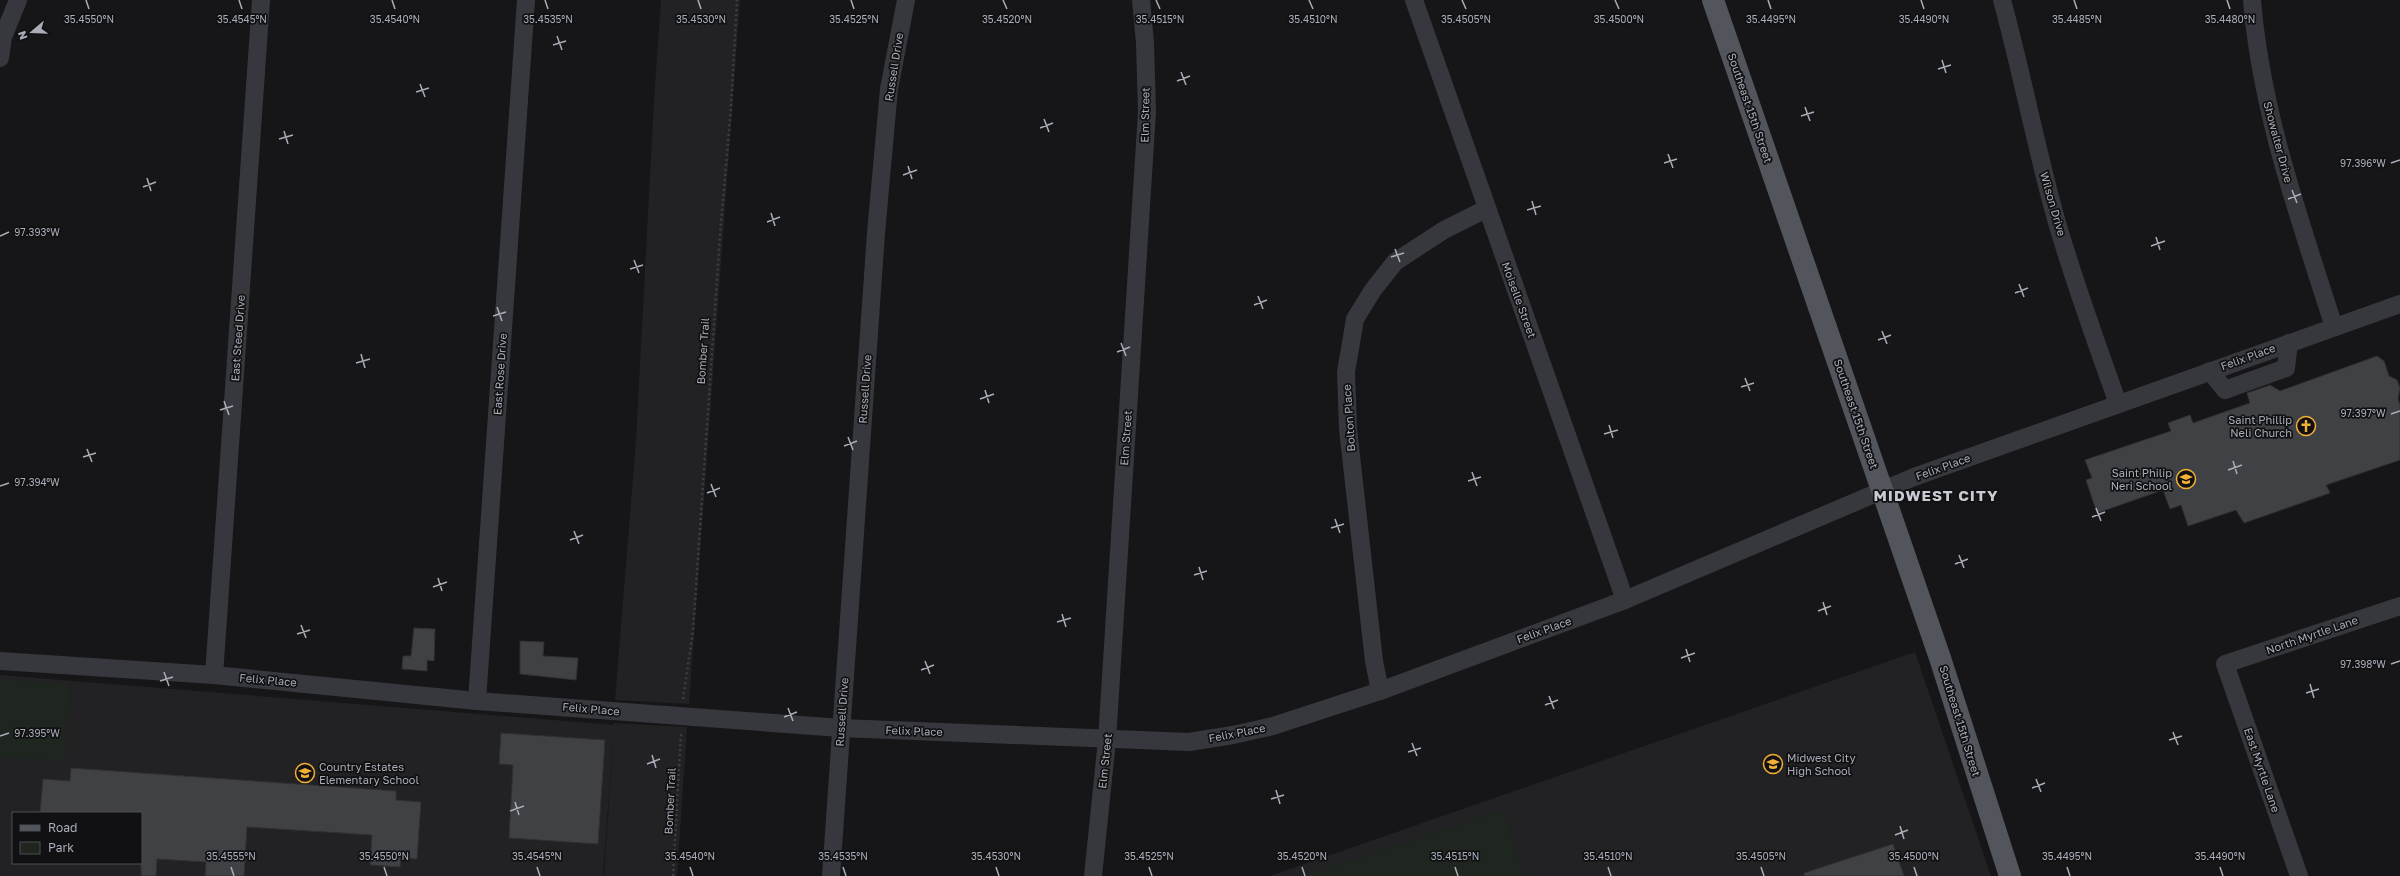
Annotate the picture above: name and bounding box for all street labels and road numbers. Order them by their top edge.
street label: Russell Drive [882,32,905,102]
street label: Southeast 15th Street [1726,51,1775,164]
street label: Elm Street [1138,87,1151,143]
street label: Showalter Drive [2261,100,2296,184]
street label: Wilson Drive [2038,170,2069,237]
street label: Moiselle Street [1500,260,1539,340]
street label: East Steed Drive [228,294,247,382]
street label: Bomber Trail [694,317,711,385]
street label: East Rose Drive [490,333,509,415]
street label: Felix Place [2219,341,2277,372]
street label: Russell Drive [856,354,873,424]
street label: Southeast 15th Street [1832,357,1881,470]
street label: Bolton Place [1340,384,1357,452]
street label: Elm Street [1117,410,1134,466]
street label: Felix Place [1914,451,1972,482]
street label: North Myrtle Lane [2264,613,2359,656]
street label: Felix Place [1515,614,1573,645]
street label: Southeast 15th Street [1937,664,1984,778]
street label: Felix Place [239,671,297,688]
street label: Russell Drive [833,677,850,747]
street label: Felix Place [562,700,620,717]
street label: Felix Place [1207,721,1266,744]
street label: Felix Place [885,723,943,738]
street label: East Myrtle Lane [2242,726,2283,814]
street label: Elm Street [1095,733,1114,789]
street label: Bomber Trail [661,767,678,835]

